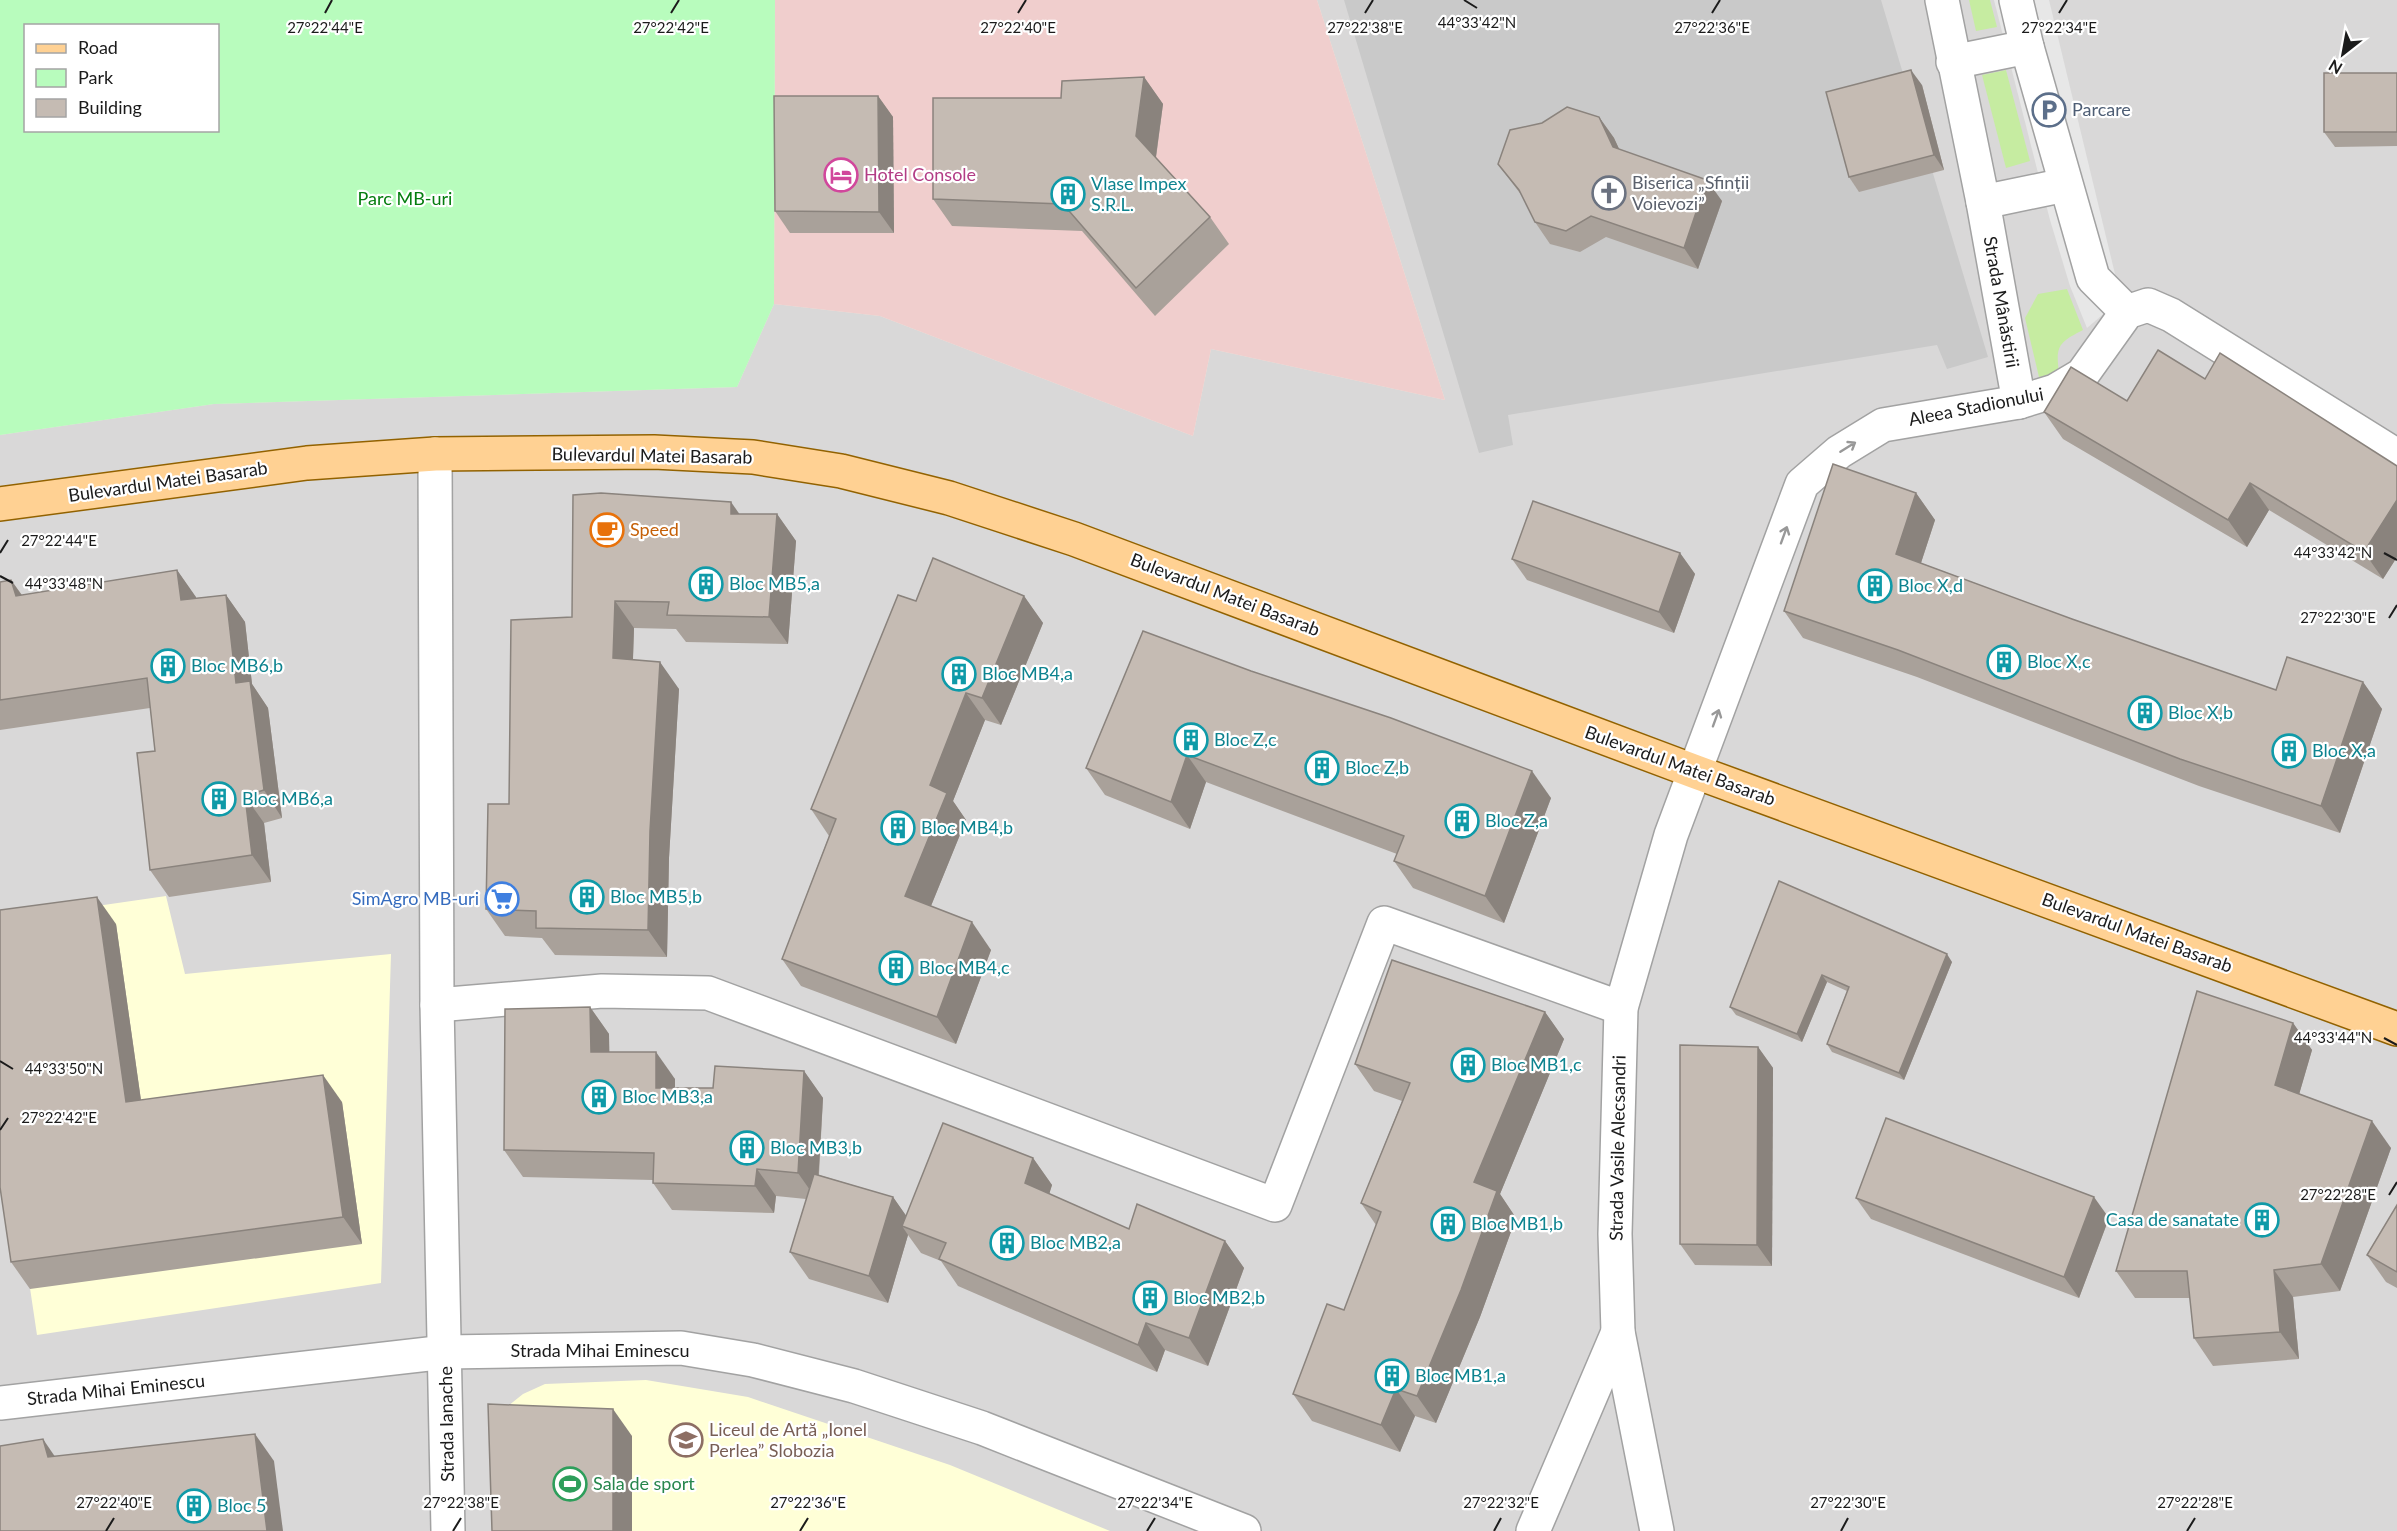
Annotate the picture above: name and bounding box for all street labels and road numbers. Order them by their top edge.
street label: Strada Mânăstirii [1980,234,2024,369]
street label: Aleea Stadionului [1906,382,2045,430]
street label: Bulevardul Matei Basarab [551,442,753,468]
street label: Bulevardul Matei Basarab [67,456,269,506]
street label: Bulevardul Matei Basarab [1128,548,1323,640]
street label: Bulevardul Matei Basarab [1582,720,1779,810]
street label: Bulevardul Matei Basarab [2039,887,2236,977]
street label: Strada Vasile Alecsandri [1604,1055,1630,1241]
street label: Strada Mihai Eminescu [511,1339,689,1361]
street label: Strada Ianache [434,1366,458,1482]
street label: Strada Mihai Eminescu [26,1369,206,1409]

